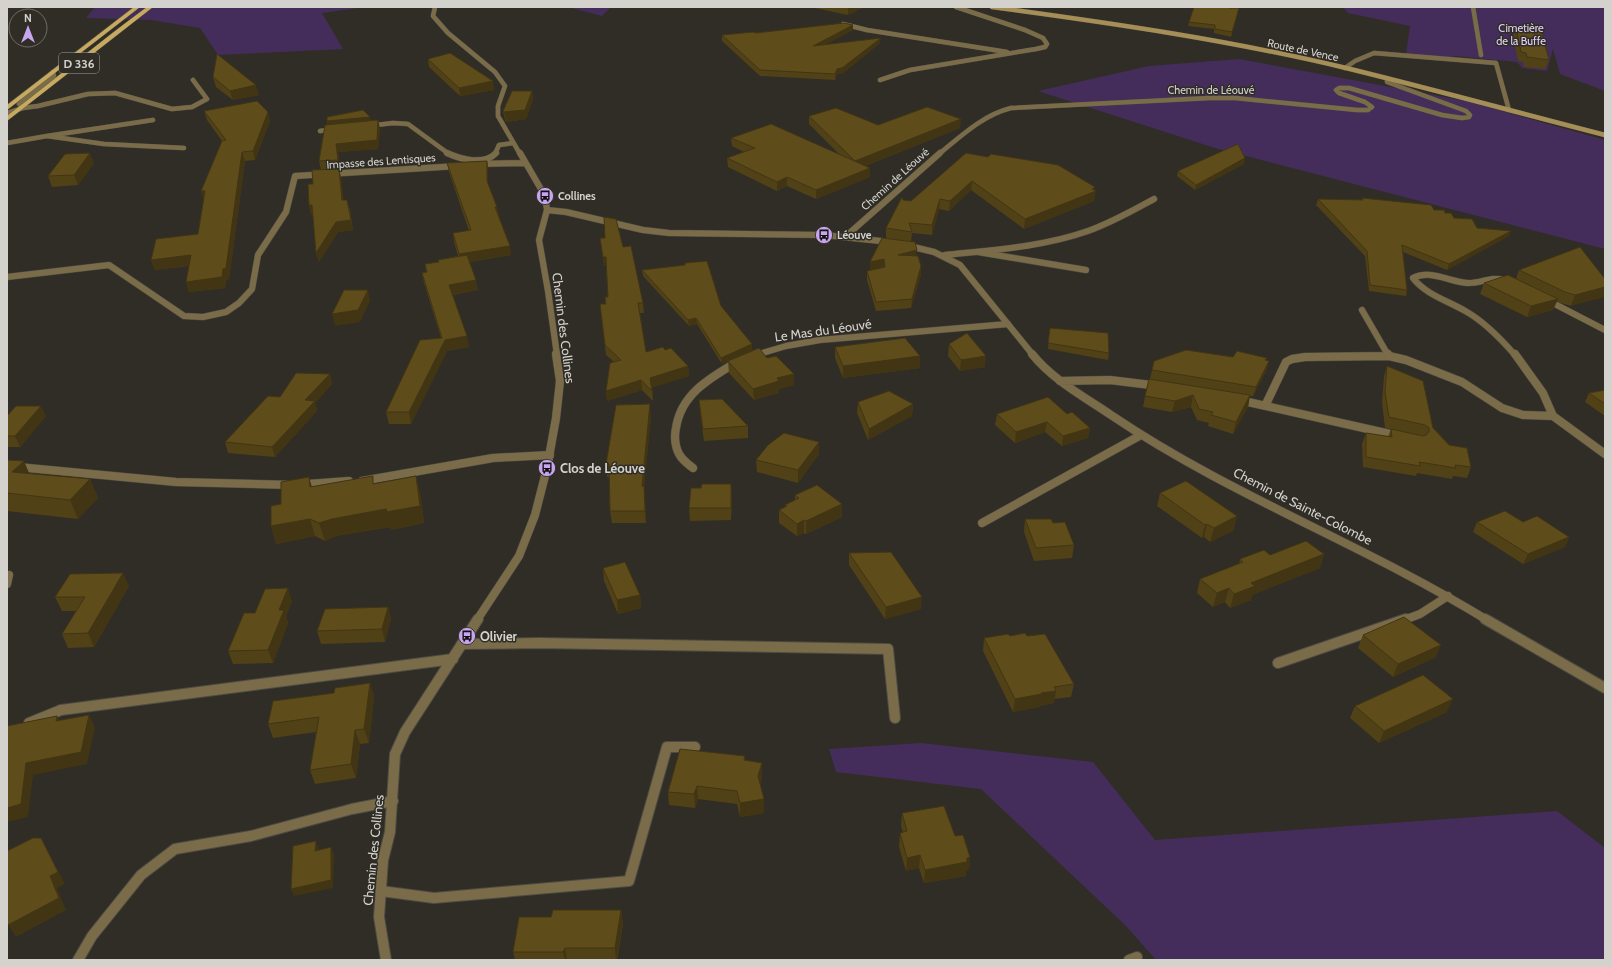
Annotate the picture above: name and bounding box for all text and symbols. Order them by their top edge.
north arrow [8,8,48,48]
text: N [24,11,32,25]
park label: Cimetière de la Buffe [1496,21,1546,48]
street label: Route de Vence [1266,36,1340,64]
road number: D 336 [59,53,99,73]
street label: Chemin de Léouvé [1168,83,1255,97]
street label: Chemin de Léouvé [858,144,932,213]
street label: Impasse des Lentisques [326,150,437,172]
bus stop icon: Collines [535,186,555,206]
place label: Collines [558,189,596,203]
bus stop icon: Léouve [814,225,834,245]
place label: Léouve [837,228,872,242]
street label: Chemin des Collines [549,272,579,385]
street label: Le Mas du Léouvé [773,315,873,345]
bus stop icon: Clos de Léouve [537,458,557,478]
place label: Clos de Léouve [560,460,645,476]
street label: Chemin de Sainte-Colombe [1231,464,1375,548]
bus stop icon: Olivier [457,626,477,646]
place label: Olivier [480,628,518,644]
street label: Chemin des Collines [359,793,387,906]

